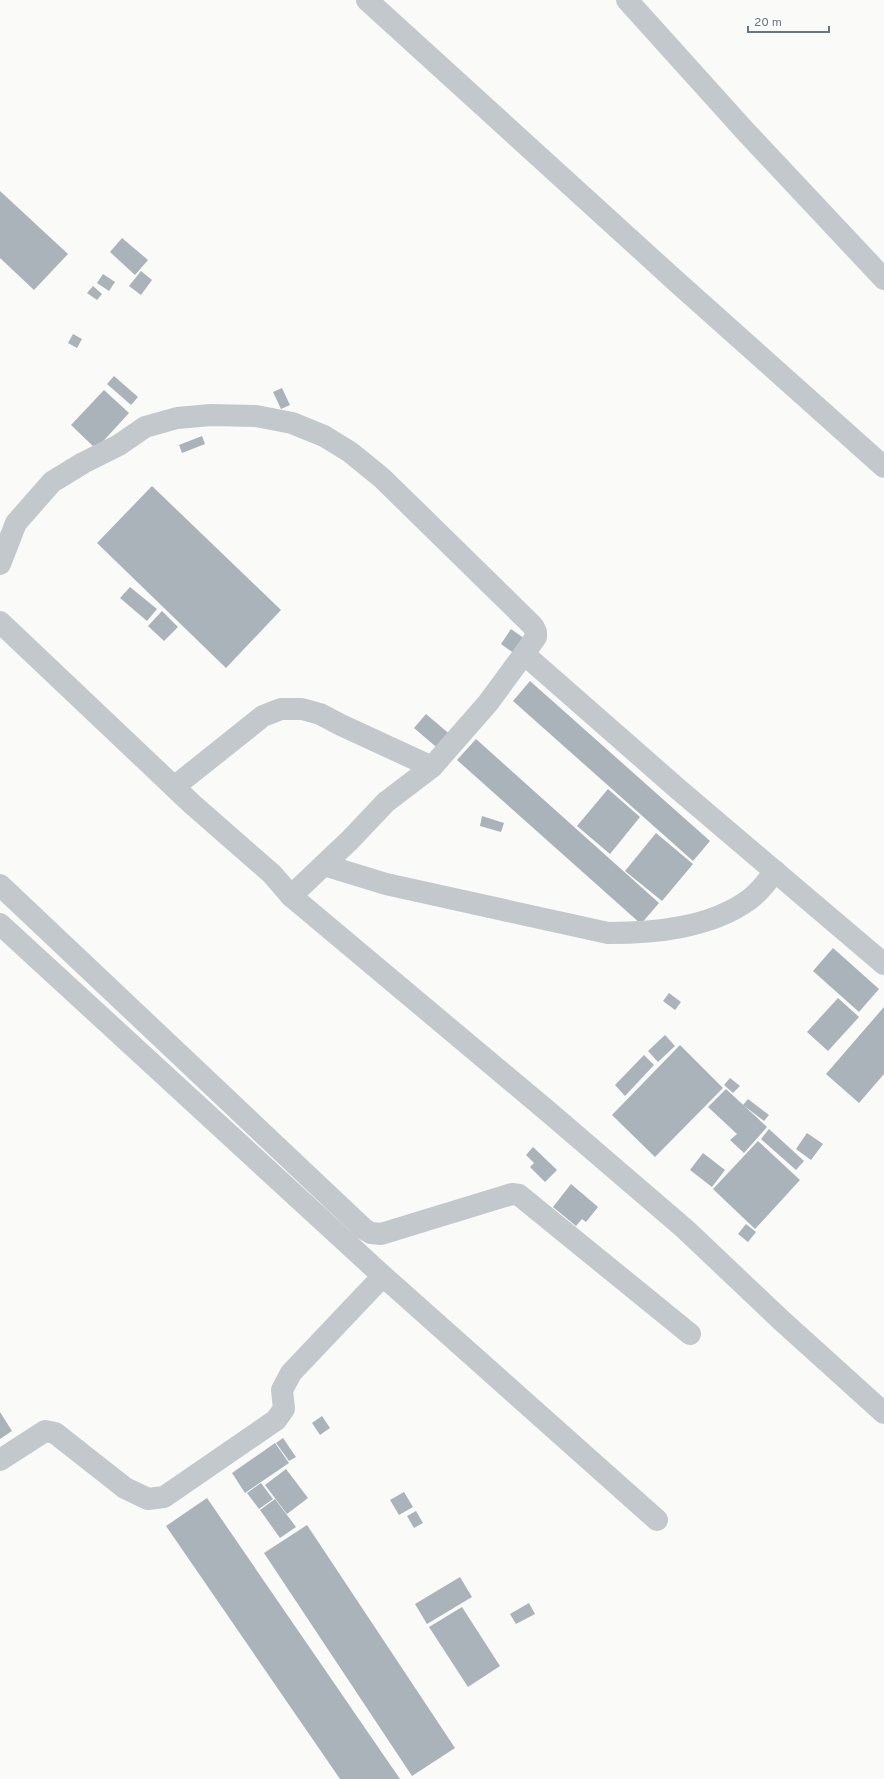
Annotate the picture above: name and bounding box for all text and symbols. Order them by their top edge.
scale bar [748,8,829,34]
text: 20 m [754,15,782,31]

